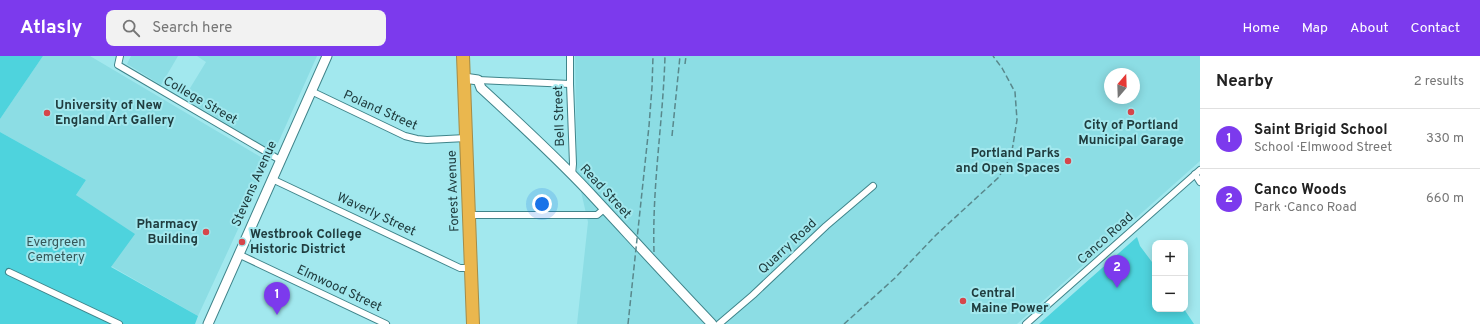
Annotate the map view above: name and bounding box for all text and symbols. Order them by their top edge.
search box [106,10,386,46]
text: Atlasly [20,16,82,40]
icon: search [120,17,142,39]
text: Search here [152,19,232,38]
text: Home [1243,20,1280,37]
text: Map [1302,20,1328,37]
text: About [1350,20,1389,37]
text: Contact [1411,20,1460,37]
north arrow [1104,68,1140,104]
text: Nearby [1216,71,1273,93]
street label: College Street [160,73,240,129]
text: 2 results [1414,74,1464,90]
street label: Bell Street [551,85,569,147]
street label: Poland Street [340,88,420,135]
place label: University of New England Art Gallery [55,98,175,129]
marker: City of Portland Municipal Garage [1126,107,1136,117]
marker: University of New England Art Gallery [42,108,52,118]
place label: City of Portland Municipal Garage [1078,118,1184,149]
text: Saint Brigid School [1254,121,1388,140]
text: 1 [1226,131,1232,147]
text: 330 m [1426,131,1464,147]
street label: Stevens Avenue [229,139,281,229]
text: School · Elmwood Street [1254,140,1392,156]
place label: Portland Parks and Open Spaces [956,146,1060,177]
street label: Forest Avenue [445,150,463,232]
marker: Portland Parks and Open Spaces [1063,156,1073,166]
street label: Read Street [576,162,634,223]
text: Canco Woods [1254,181,1347,200]
street label: Waverly Street [334,190,418,240]
text: 2 [1225,191,1233,207]
text: 660 m [1426,191,1464,207]
your location [532,194,552,214]
text: Park · Canco Road [1254,200,1357,216]
street label: Canco Road [1075,210,1137,268]
street label: Quarry Road [755,216,821,278]
place label: Pharmacy Building [136,217,199,248]
marker: Pharmacy Building [201,227,211,237]
place label: Westbrook College Historic District [250,227,362,258]
park label: Evergreen Cemetery [26,235,86,266]
marker: Westbrook College Historic District [237,237,247,247]
map controls [1152,240,1188,312]
button: + [1152,240,1188,276]
pin: 2 [1104,255,1130,288]
street label: Elmwood Street [294,262,384,316]
button: − [1152,276,1188,312]
pin: 1 [264,282,290,315]
place label: Central Maine Power [971,286,1049,317]
marker: Central Maine Power [958,296,968,306]

